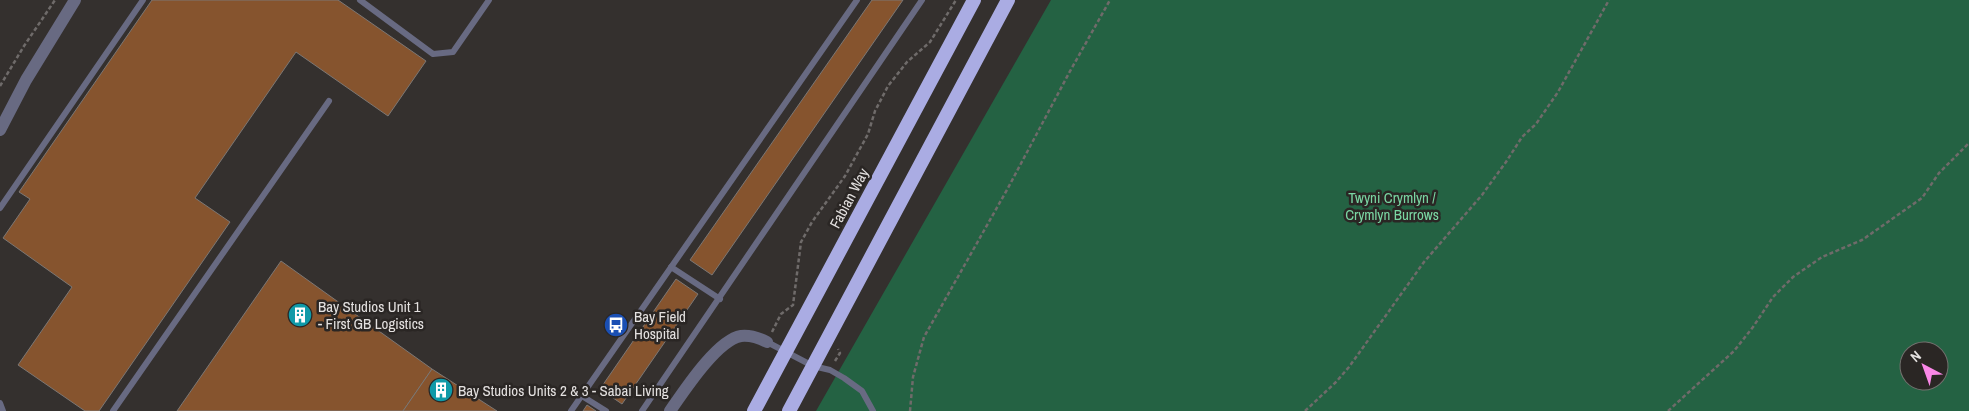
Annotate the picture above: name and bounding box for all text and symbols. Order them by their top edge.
street label: Fabian Way [824,164,874,232]
park label: Twyni Crymlyn / Crymlyn Burrows [1345,187,1439,225]
place label: Bay Studios Unit 1 - First GB Logistics [318,296,424,334]
building icon: Bay Studios Unit 1 - First GB Logistics [287,302,313,328]
place label: Bay Field Hospital [634,306,686,344]
bus stop icon: Bay Field Hospital [603,312,629,338]
north arrow [1899,341,1949,391]
text: N [1906,347,1925,366]
building icon: Bay Studios Units 2 & 3 - Sabai Living [428,377,454,403]
place label: Bay Studios Units 2 & 3 - Sabai Living [458,380,669,401]

